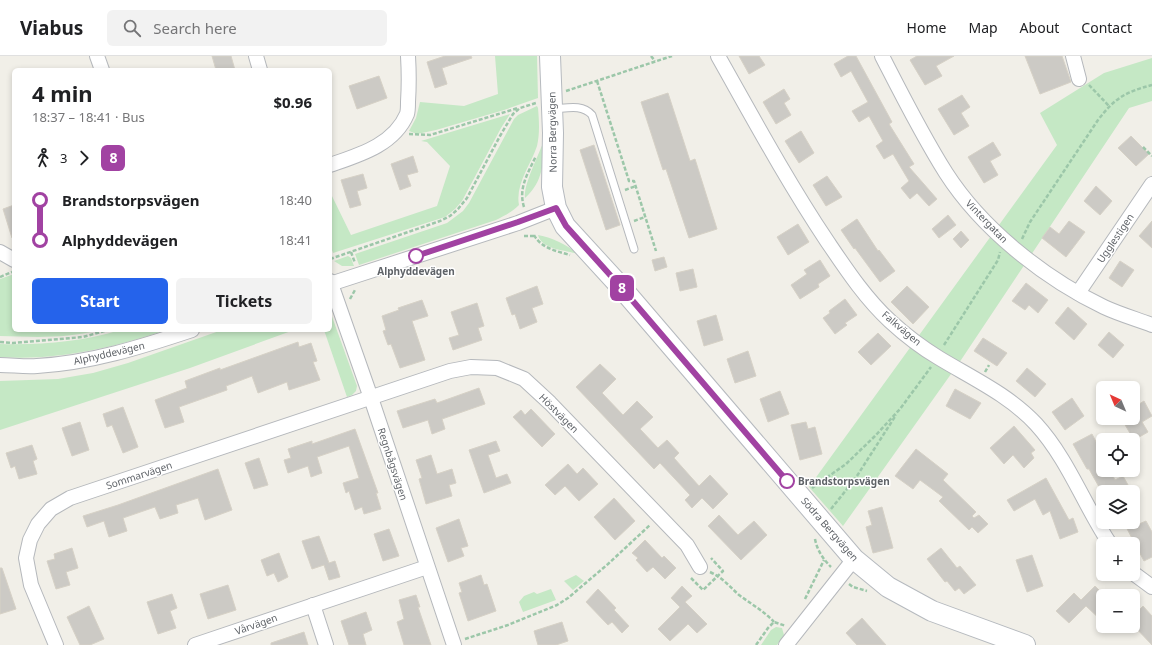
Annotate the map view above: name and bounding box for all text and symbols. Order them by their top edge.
search box [107,10,387,46]
text: Viabus [20,15,83,41]
icon: search [121,17,143,39]
text: Search here [153,18,237,38]
text: Home [907,18,946,37]
text: Map [968,18,998,37]
text: About [1020,18,1059,37]
text: Contact [1081,18,1132,37]
text: 4 min [32,78,93,108]
street label: Norra Bergvägen [544,91,560,173]
text: $0.96 [273,92,312,112]
text: 18:37 – 18:41 · Bus [32,108,145,126]
icon: walk [32,147,54,169]
icon: forward [73,147,95,169]
text: 8 [109,148,117,167]
text: 3 [60,149,67,167]
text: Brandstorpsvägen [62,190,199,210]
text: 18:40 [279,191,312,209]
street label: Vintergatan [963,196,1011,246]
street label: Ugglestigen [1093,211,1137,265]
text: Alphyddevägen [62,230,178,250]
text: 18:41 [279,231,312,249]
marker: Alphyddevägen [408,248,424,264]
place label: Alphyddevägen [377,264,455,278]
line badge: 8 [609,275,635,301]
button: Start [32,278,168,324]
button: Tickets [176,278,312,324]
text: 8 [618,278,626,297]
street label: Falkvägen [879,307,925,349]
street label: Alphyddevägen [72,338,146,368]
north arrow [1096,381,1140,425]
map controls [1096,381,1140,633]
street label: Höstvägen [536,390,582,436]
street label: Regnbågsvägen [375,426,411,502]
button: locate [1096,433,1140,477]
street label: Sommarvägen [104,458,174,492]
marker: Brandstorpsvägen [779,473,795,489]
place label: Brandstorpsvägen [798,474,890,488]
button: layers [1096,485,1140,529]
street label: Södra Bergvägen [798,494,862,564]
button: + [1096,537,1140,581]
button: − [1096,589,1140,633]
street label: Vårvägen [233,610,279,638]

